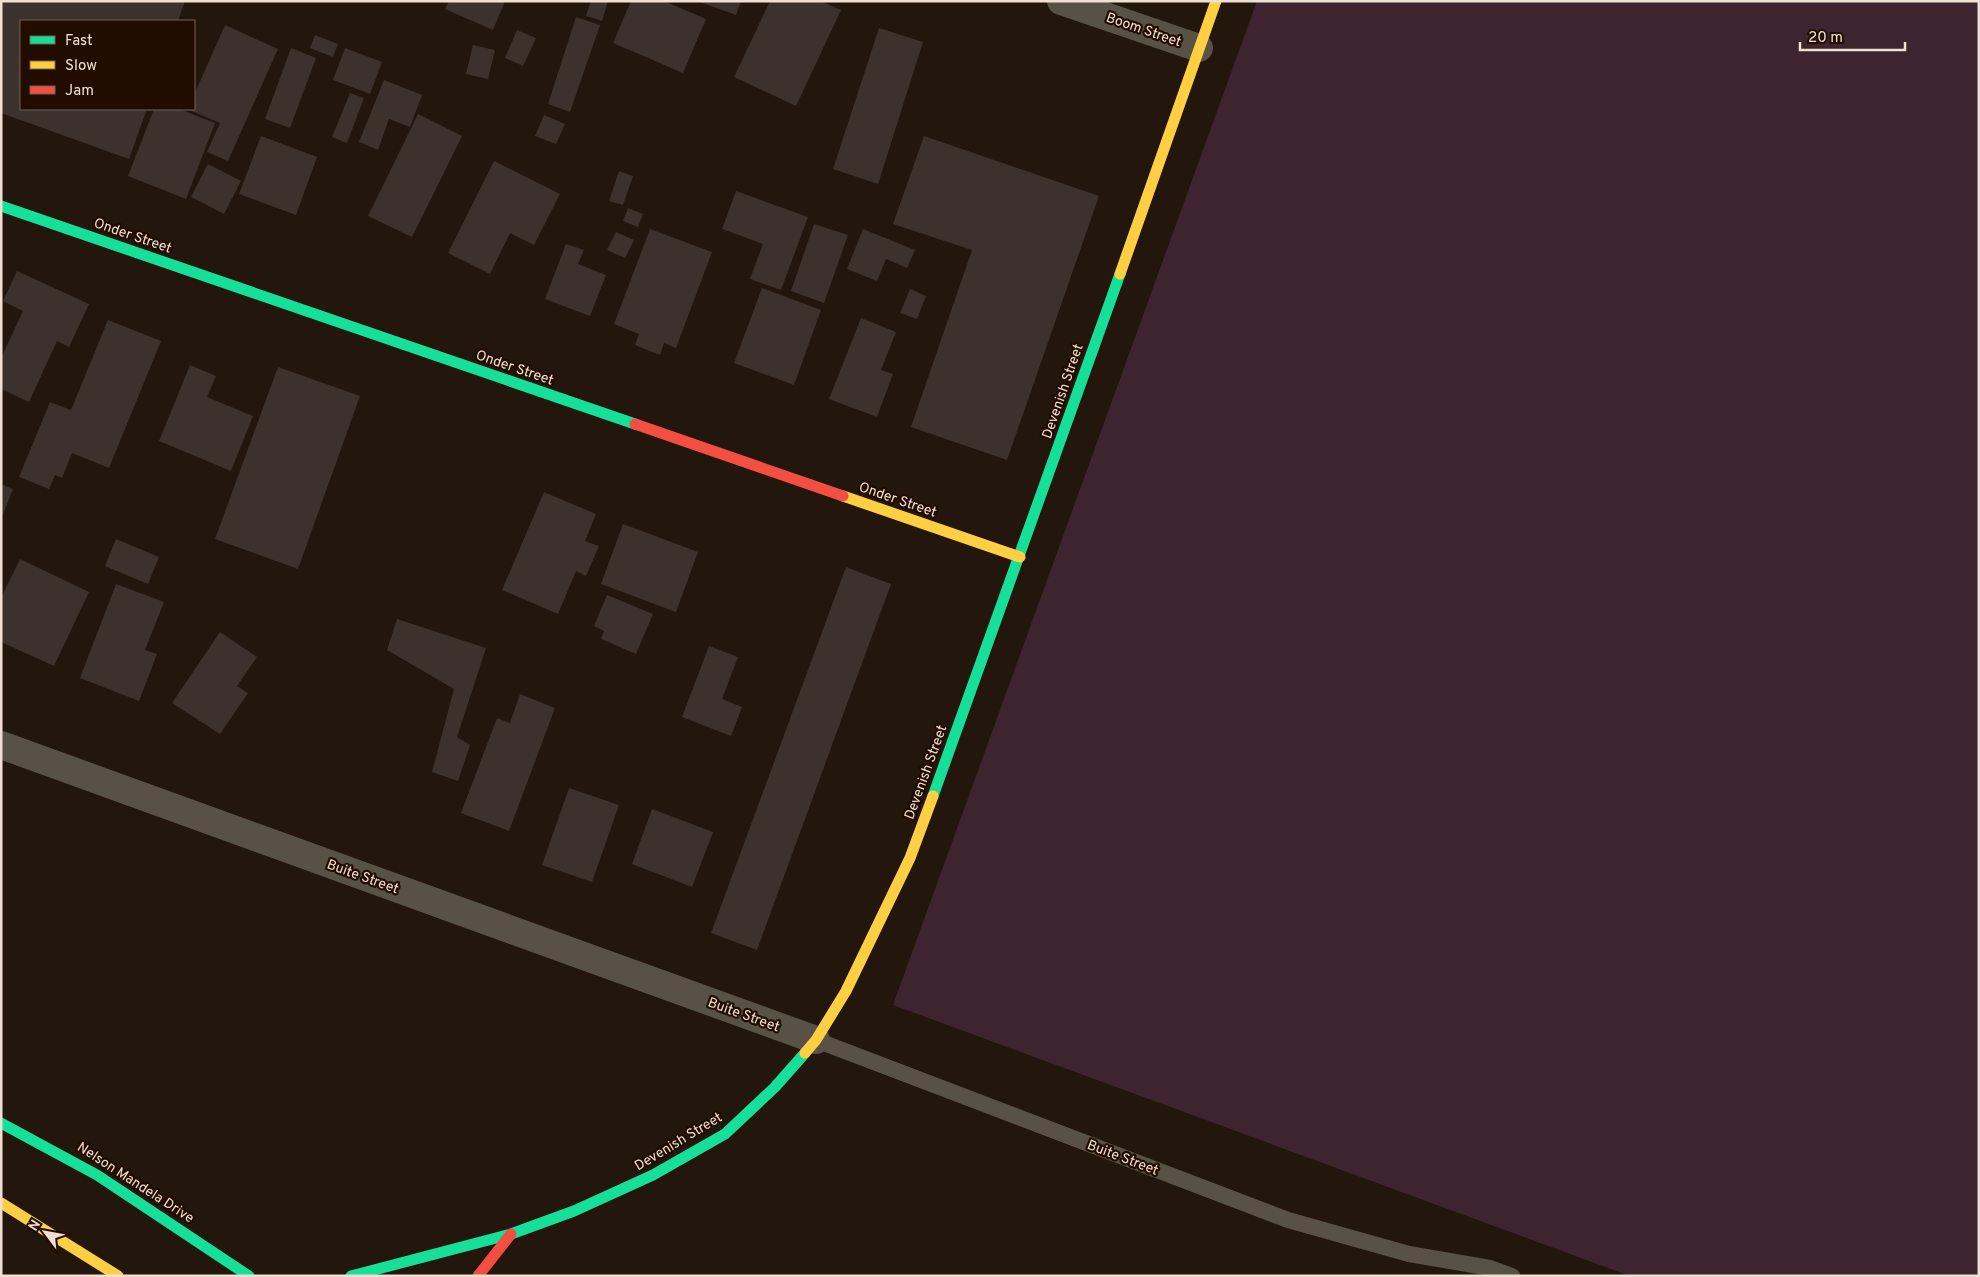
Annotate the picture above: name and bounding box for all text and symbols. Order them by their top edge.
street label: Boom Street [1103,10,1184,51]
legend [20,20,195,110]
scale bar [1800,20,1905,52]
text: 20 m [1808,29,1843,48]
text: Fast [65,32,93,51]
text: Slow [65,57,97,76]
text: Jam [65,82,94,101]
street label: Onder Street [91,215,174,258]
street label: Devenish Street [1039,342,1088,441]
street label: Onder Street [473,347,556,390]
street label: Onder Street [856,479,939,522]
street label: Devenish Street [901,723,951,822]
street label: Buite Street [324,857,401,898]
street label: Buite Street [705,995,782,1036]
street label: Devenish Street [632,1109,726,1175]
street label: Buite Street [1084,1137,1161,1180]
street label: Nelson Mandela Drive [74,1139,197,1227]
north arrow [20,1207,70,1257]
text: N [25,1217,45,1235]

